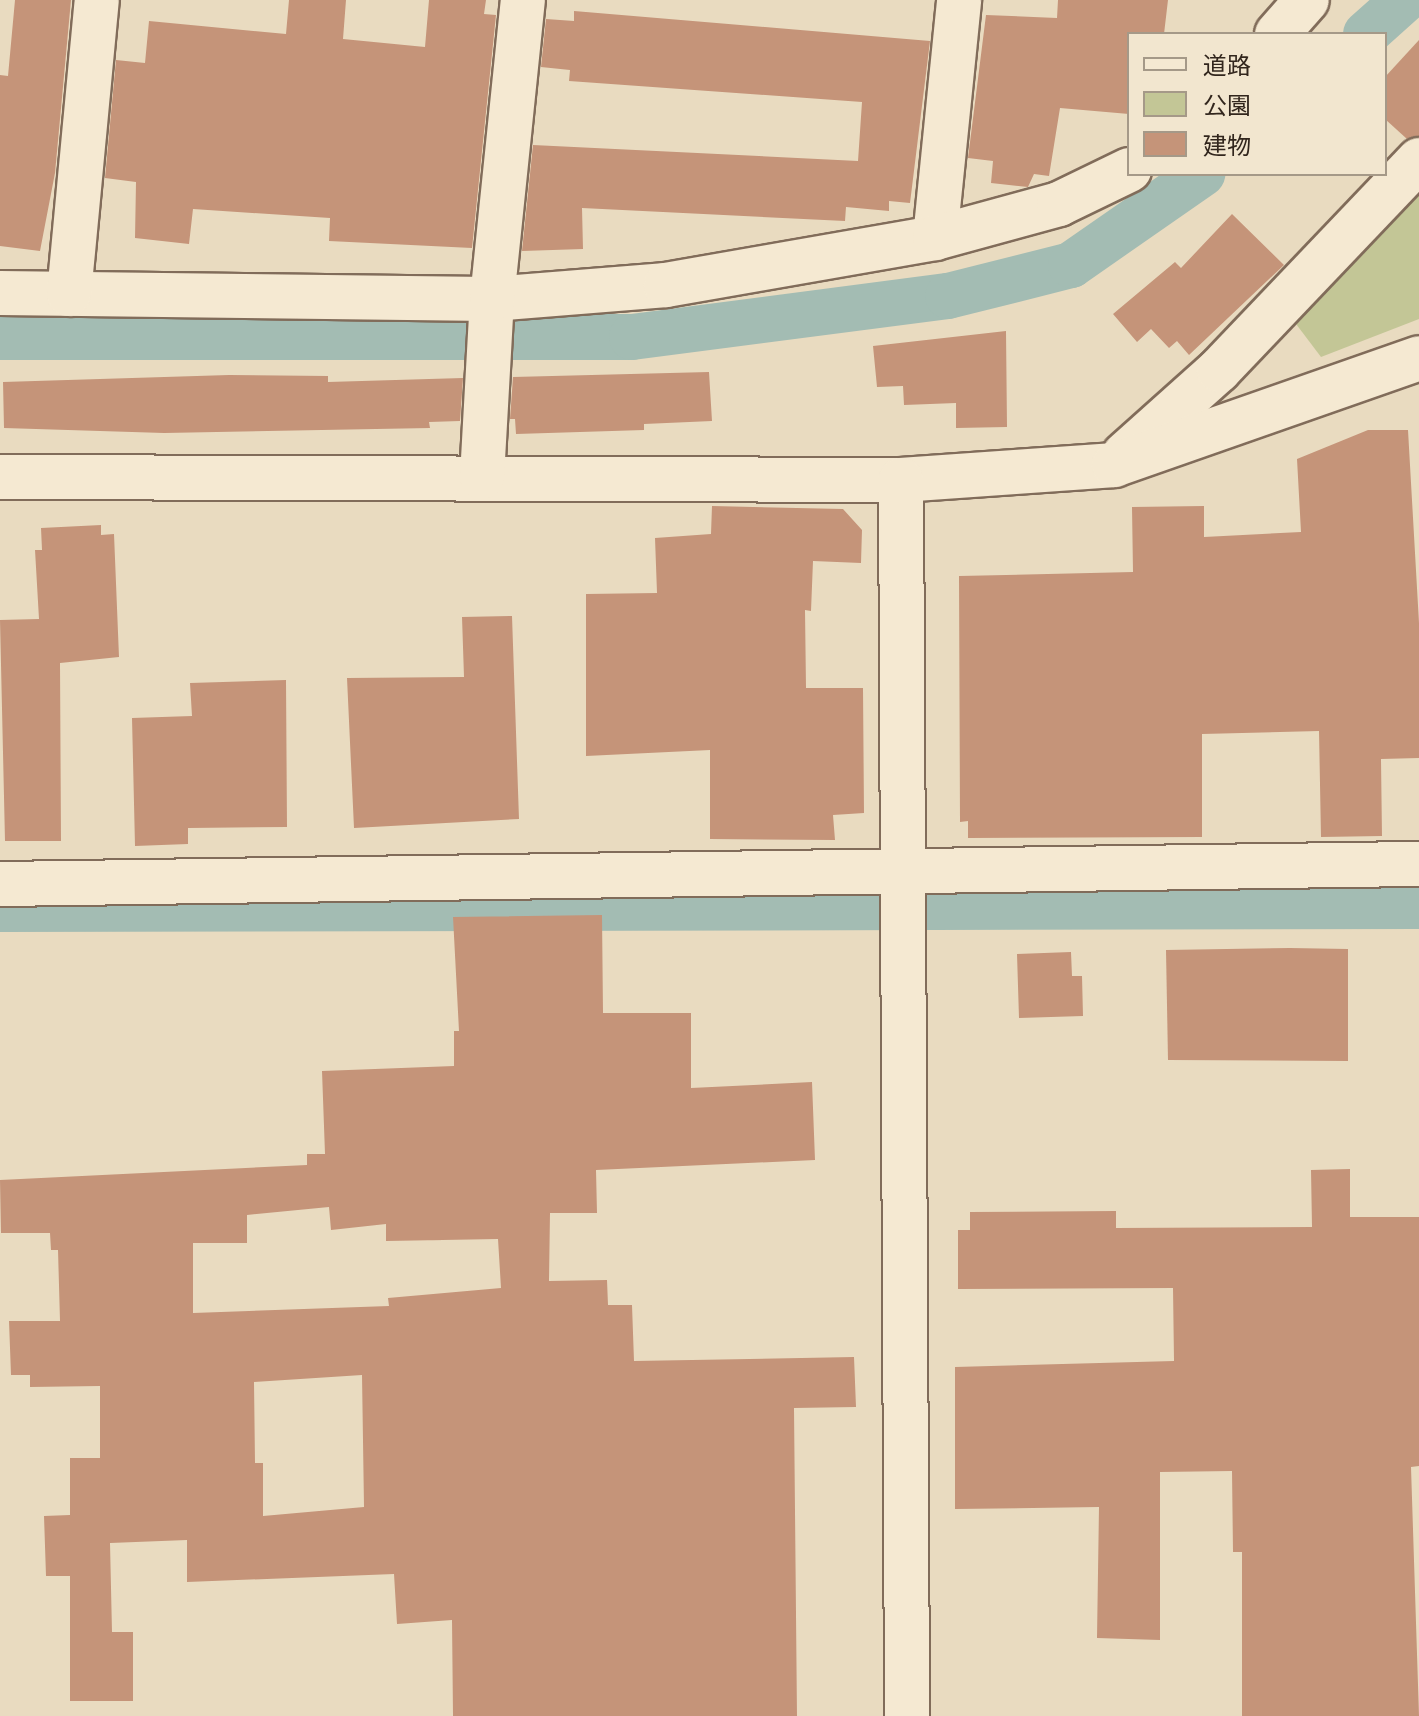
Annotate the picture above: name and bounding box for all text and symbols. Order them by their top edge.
legend [1127,32,1387,176]
text: 道路 [1203,49,1251,82]
text: 公園 [1203,89,1251,122]
text: 建物 [1203,129,1251,162]

